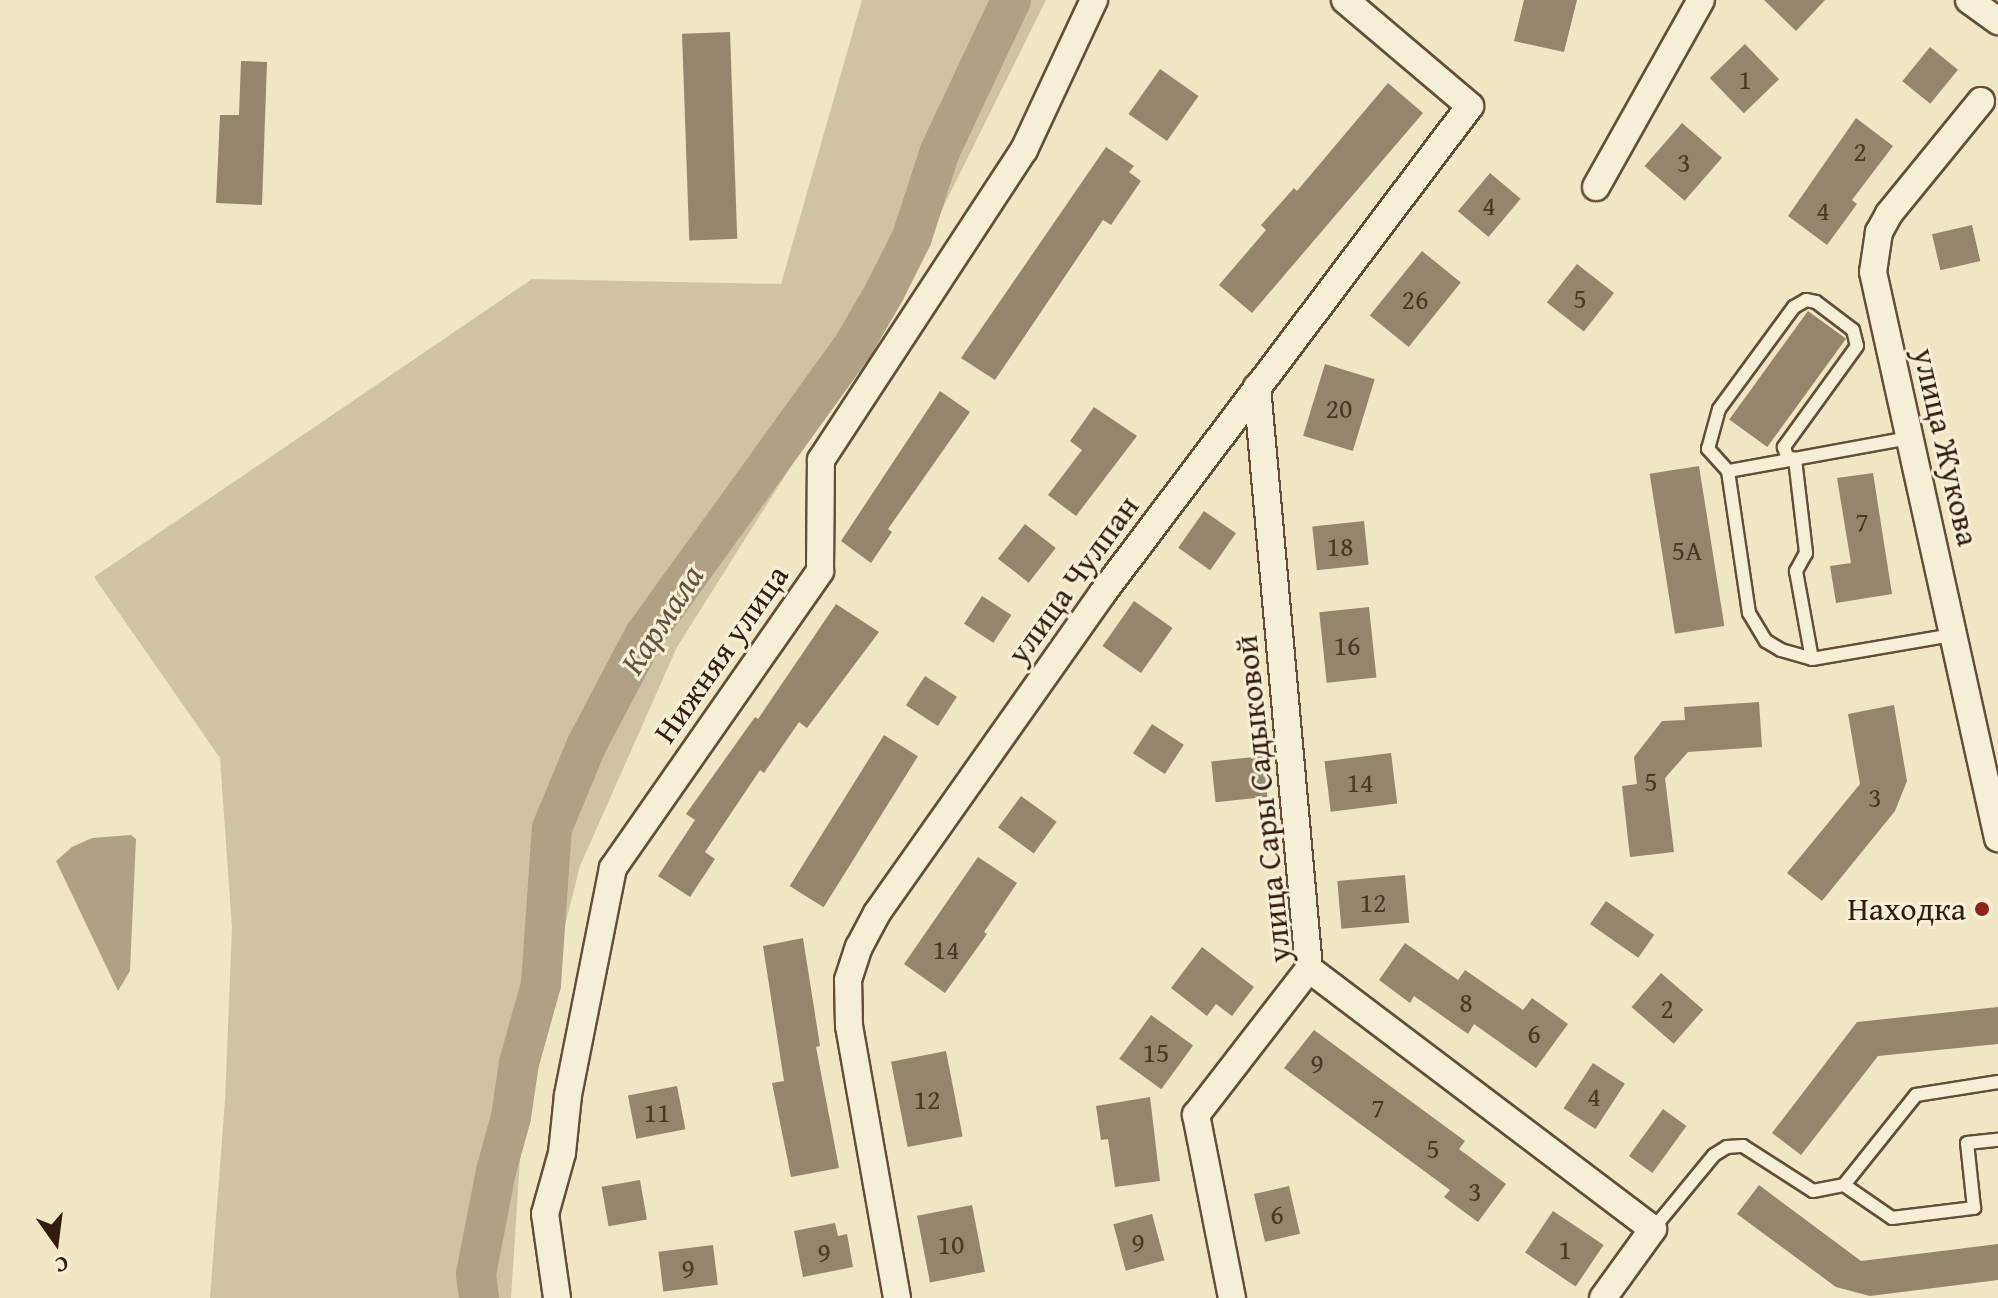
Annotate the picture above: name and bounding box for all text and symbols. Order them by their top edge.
house number: 1 [1738,62,1752,96]
house number: 2 [1853,134,1867,168]
house number: 3 [1677,145,1691,179]
house number: 4 [1482,188,1496,222]
house number: 4 [1816,193,1830,227]
house number: 5 [1573,281,1587,315]
house number: 26 [1402,282,1428,316]
street label: улица Жукова [1905,344,1987,550]
house number: 20 [1326,391,1352,425]
street label: улица Чулпан [999,488,1147,672]
house number: 7 [1855,504,1869,538]
house number: 18 [1327,529,1353,563]
house number: 5А [1672,533,1702,567]
water label: Кармала [611,557,711,681]
street label: Нижняя улица [646,558,796,750]
house number: 16 [1334,628,1360,662]
street label: улица Сары Садыковой [1227,633,1299,965]
house number: 5 [1644,764,1658,798]
house number: 14 [1347,765,1373,799]
house number: 3 [1868,780,1882,814]
house number: 12 [1360,885,1386,919]
place label: Находка [1848,890,1966,928]
marker: Находка [1973,900,1991,918]
house number: 14 [933,932,959,966]
house number: 8 [1459,985,1473,1019]
house number: 2 [1660,991,1674,1025]
house number: 6 [1527,1016,1541,1050]
house number: 15 [1143,1035,1169,1069]
house number: 9 [1310,1046,1324,1080]
house number: 4 [1587,1079,1601,1113]
house number: 12 [914,1082,940,1116]
house number: 7 [1371,1090,1385,1124]
house number: 11 [644,1095,670,1129]
house number: 5 [1426,1131,1440,1165]
house number: 3 [1468,1174,1482,1208]
house number: 6 [1270,1197,1284,1231]
north arrow [16,1202,96,1282]
house number: 9 [1131,1225,1145,1259]
house number: 10 [938,1227,964,1261]
house number: 1 [1558,1232,1572,1266]
house number: 9 [817,1235,831,1269]
text: С [52,1248,72,1282]
house number: 9 [681,1251,695,1285]

